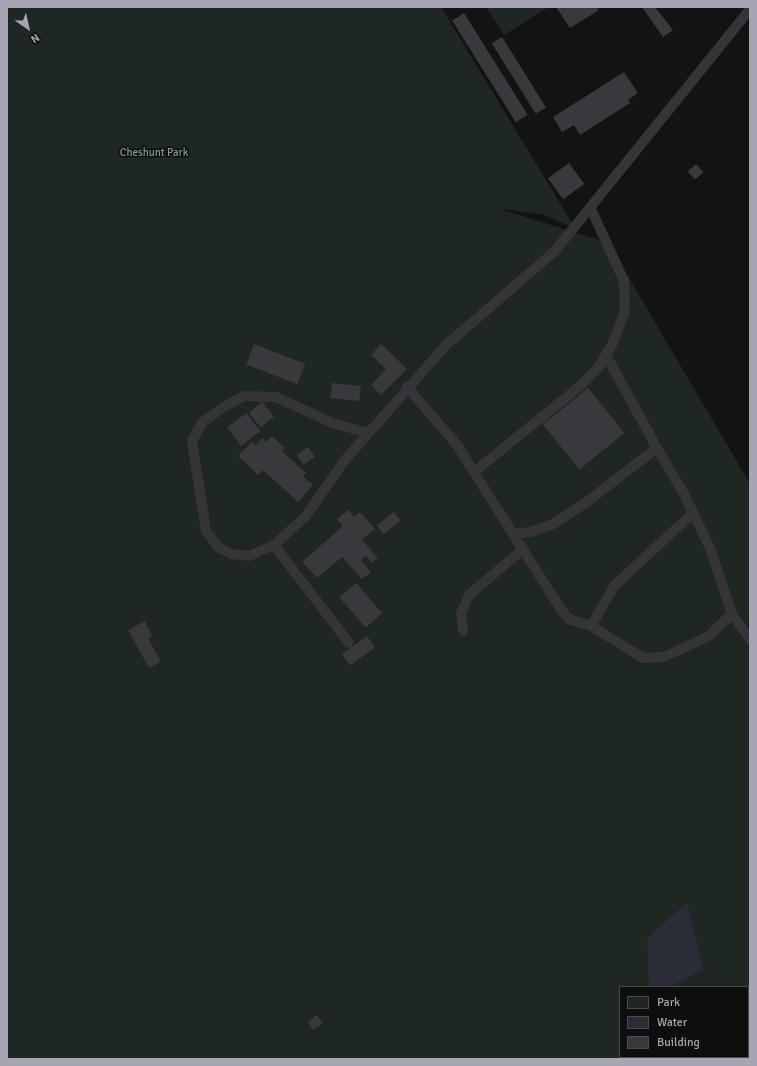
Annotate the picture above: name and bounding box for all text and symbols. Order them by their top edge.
north arrow [8,8,48,48]
text: N [28,31,42,46]
park label: Cheshunt Park [120,146,188,160]
legend [619,986,749,1058]
text: Park [657,995,680,1010]
text: Water [657,1015,687,1030]
text: Building [657,1035,700,1050]

